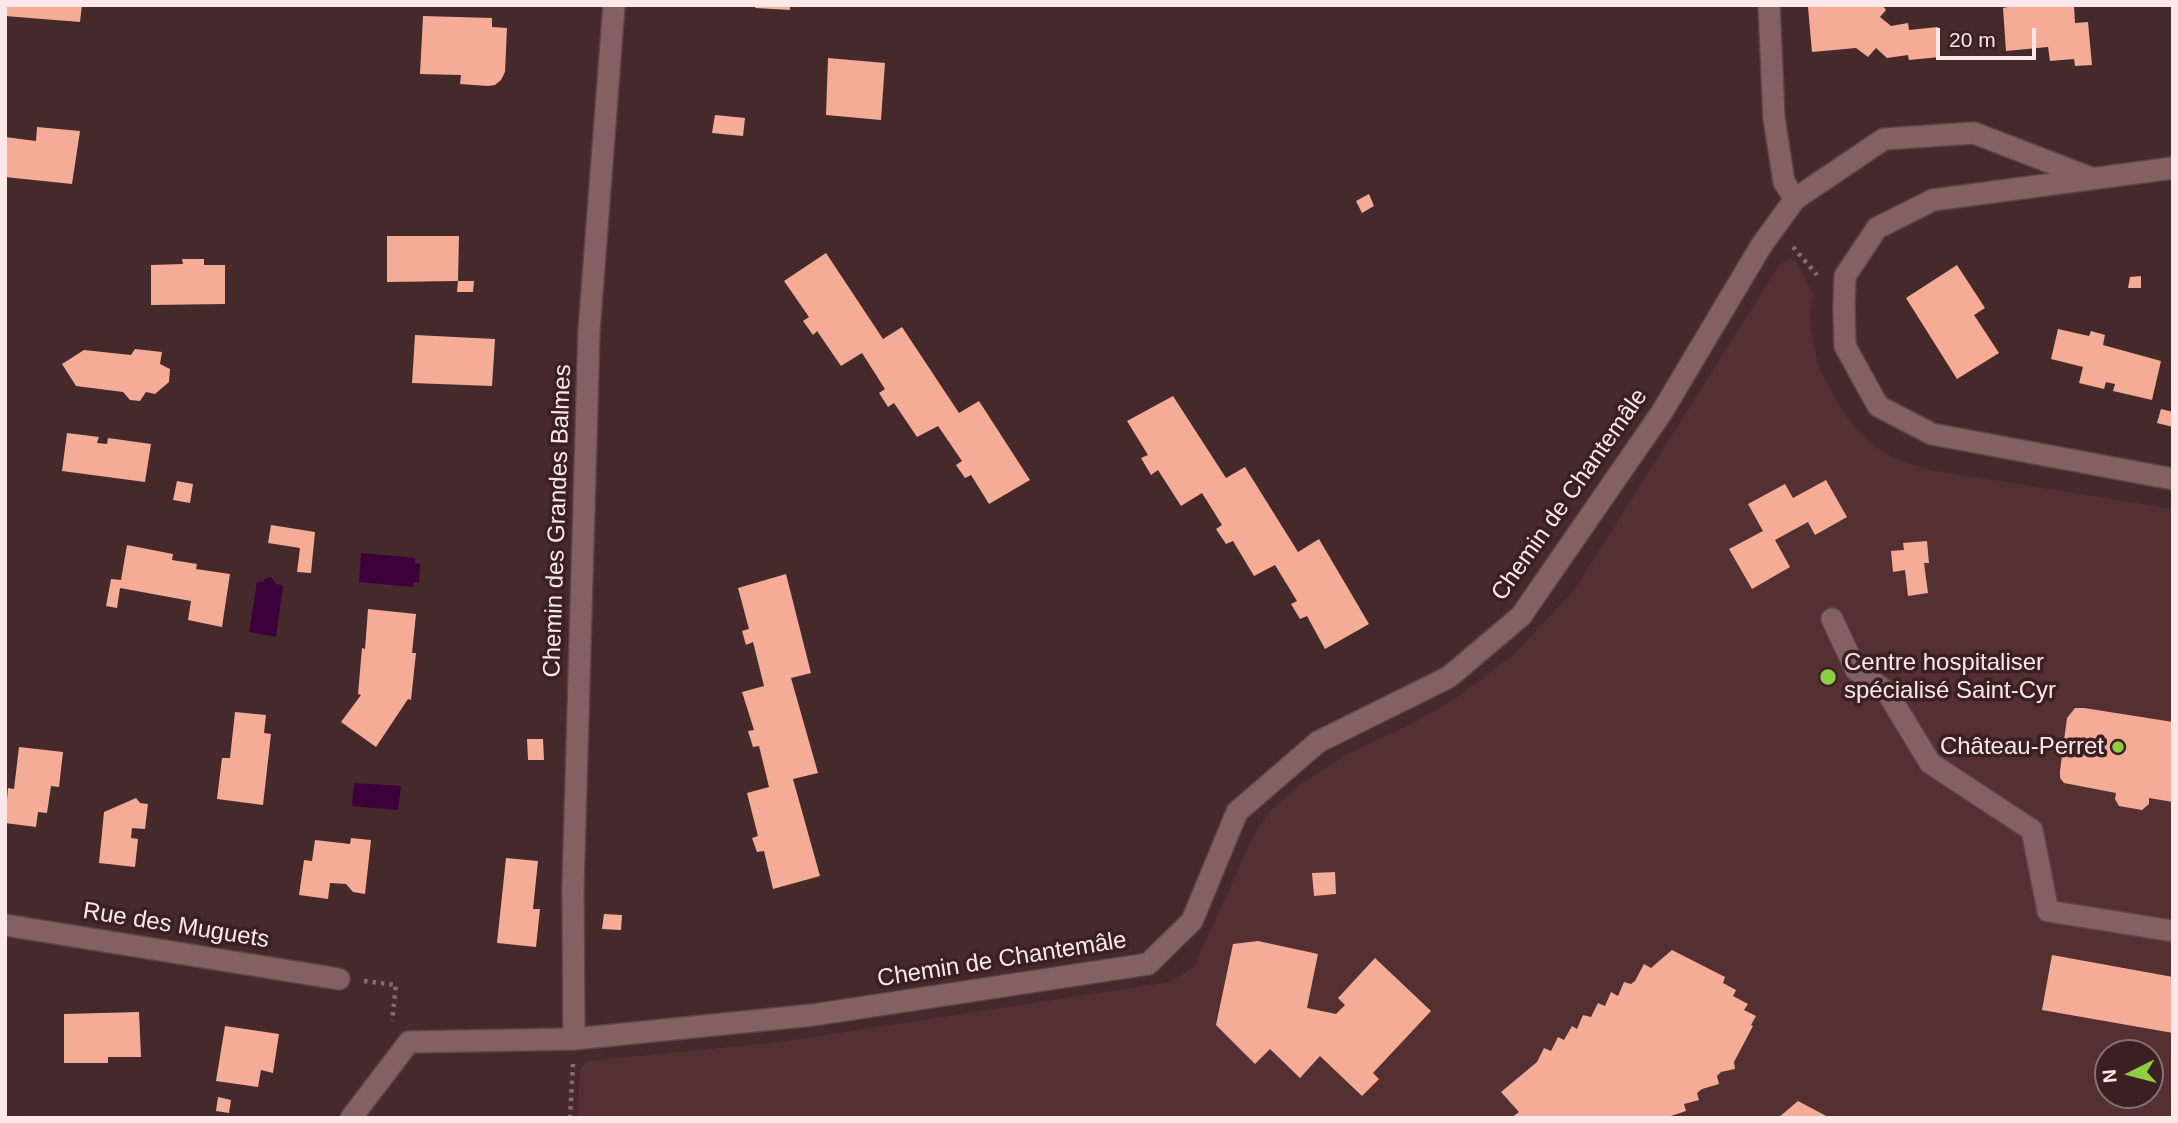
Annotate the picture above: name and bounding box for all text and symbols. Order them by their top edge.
scale bar [1940,14,2040,58]
text: 20 m [1949,28,1996,51]
street label: Chemin des Grandes Balmes [538,364,578,678]
street label: Chemin de Chantemâle [1486,383,1654,607]
place label: Centre hospitaliser spécialisé Saint-Cyr [1844,649,2056,705]
marker: Centre hospitaliser spécialisé Saint-Cyr [1818,667,1838,687]
place label: Château-Perret [1940,733,2104,761]
marker: Château-Perret [2110,739,2126,755]
street label: Rue des Muguets [81,897,271,955]
street label: Chemin de Chantemâle [875,926,1129,994]
north arrow [2094,1039,2164,1109]
text: N [2098,1068,2121,1084]

